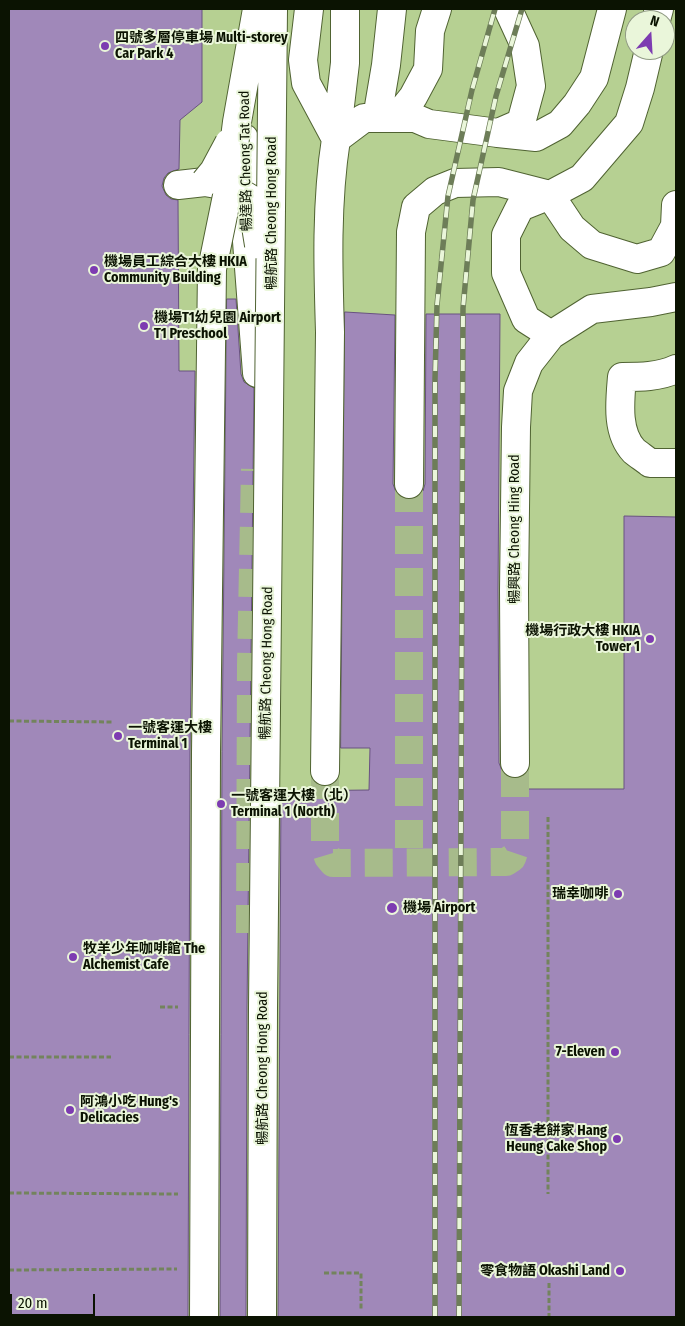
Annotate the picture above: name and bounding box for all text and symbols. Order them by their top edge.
north arrow [625,10,675,60]
text: N [648,12,661,31]
place label: 四號多層停車場 Multi-storey Car Park 4 [115,30,288,62]
marker: 四號多層停車場 Multi-storey Car Park 4 [99,40,111,52]
street label: 暢達路 Cheong Tat Road [236,91,256,231]
street label: 暢航路 Cheong Hong Road [264,136,280,290]
place label: 機場員工綜合大樓 HKIA Community Building [104,254,247,286]
marker: 機場員工綜合大樓 HKIA Community Building [88,264,100,276]
place label: 機場T1幼兒園 Airport T1 Preschool [154,310,281,342]
marker: 機場T1幼兒園 Airport T1 Preschool [138,320,150,332]
street label: 暢興路 Cheong Hing Road [507,454,523,604]
street label: 暢航路 Cheong Hong Road [257,586,277,740]
place label: 機場行政大樓 HKIA Tower 1 [525,623,640,656]
marker: 機場行政大樓 HKIA Tower 1 [644,633,656,645]
place label: 一號客運大樓 Terminal 1 [128,720,212,752]
marker: 一號客運大樓 Terminal 1 [112,730,124,742]
place label: 一號客運大樓（北） Terminal 1 (North) [231,788,357,820]
marker: 一號客運大樓（北） Terminal 1 (North) [215,798,227,810]
place label: 瑞幸咖啡 [552,886,608,902]
marker: 瑞幸咖啡 [612,888,624,900]
place label: 機場 Airport [403,900,475,916]
marker: 機場 Airport [385,901,399,915]
place label: 牧羊少年咖啡館 The Alchemist Cafe [83,941,205,974]
marker: 牧羊少年咖啡館 The Alchemist Cafe [67,951,79,963]
street label: 暢航路 Cheong Hong Road [255,991,271,1145]
place label: 7-Eleven [556,1044,605,1060]
marker: 7-Eleven [609,1046,621,1058]
place label: 阿鴻小吃 Hung's Delicacies [80,1094,178,1126]
marker: 阿鴻小吃 Hung's Delicacies [64,1104,76,1116]
place label: 恆香老餅家 Hang Heung Cake Shop [504,1123,607,1156]
marker: 恆香老餅家 Hang Heung Cake Shop [611,1133,623,1145]
place label: 零食物語 Okashi Land [480,1263,610,1279]
marker: 零食物語 Okashi Land [614,1265,626,1277]
scale bar [12,1284,98,1316]
text: 20 m [18,1294,48,1312]

